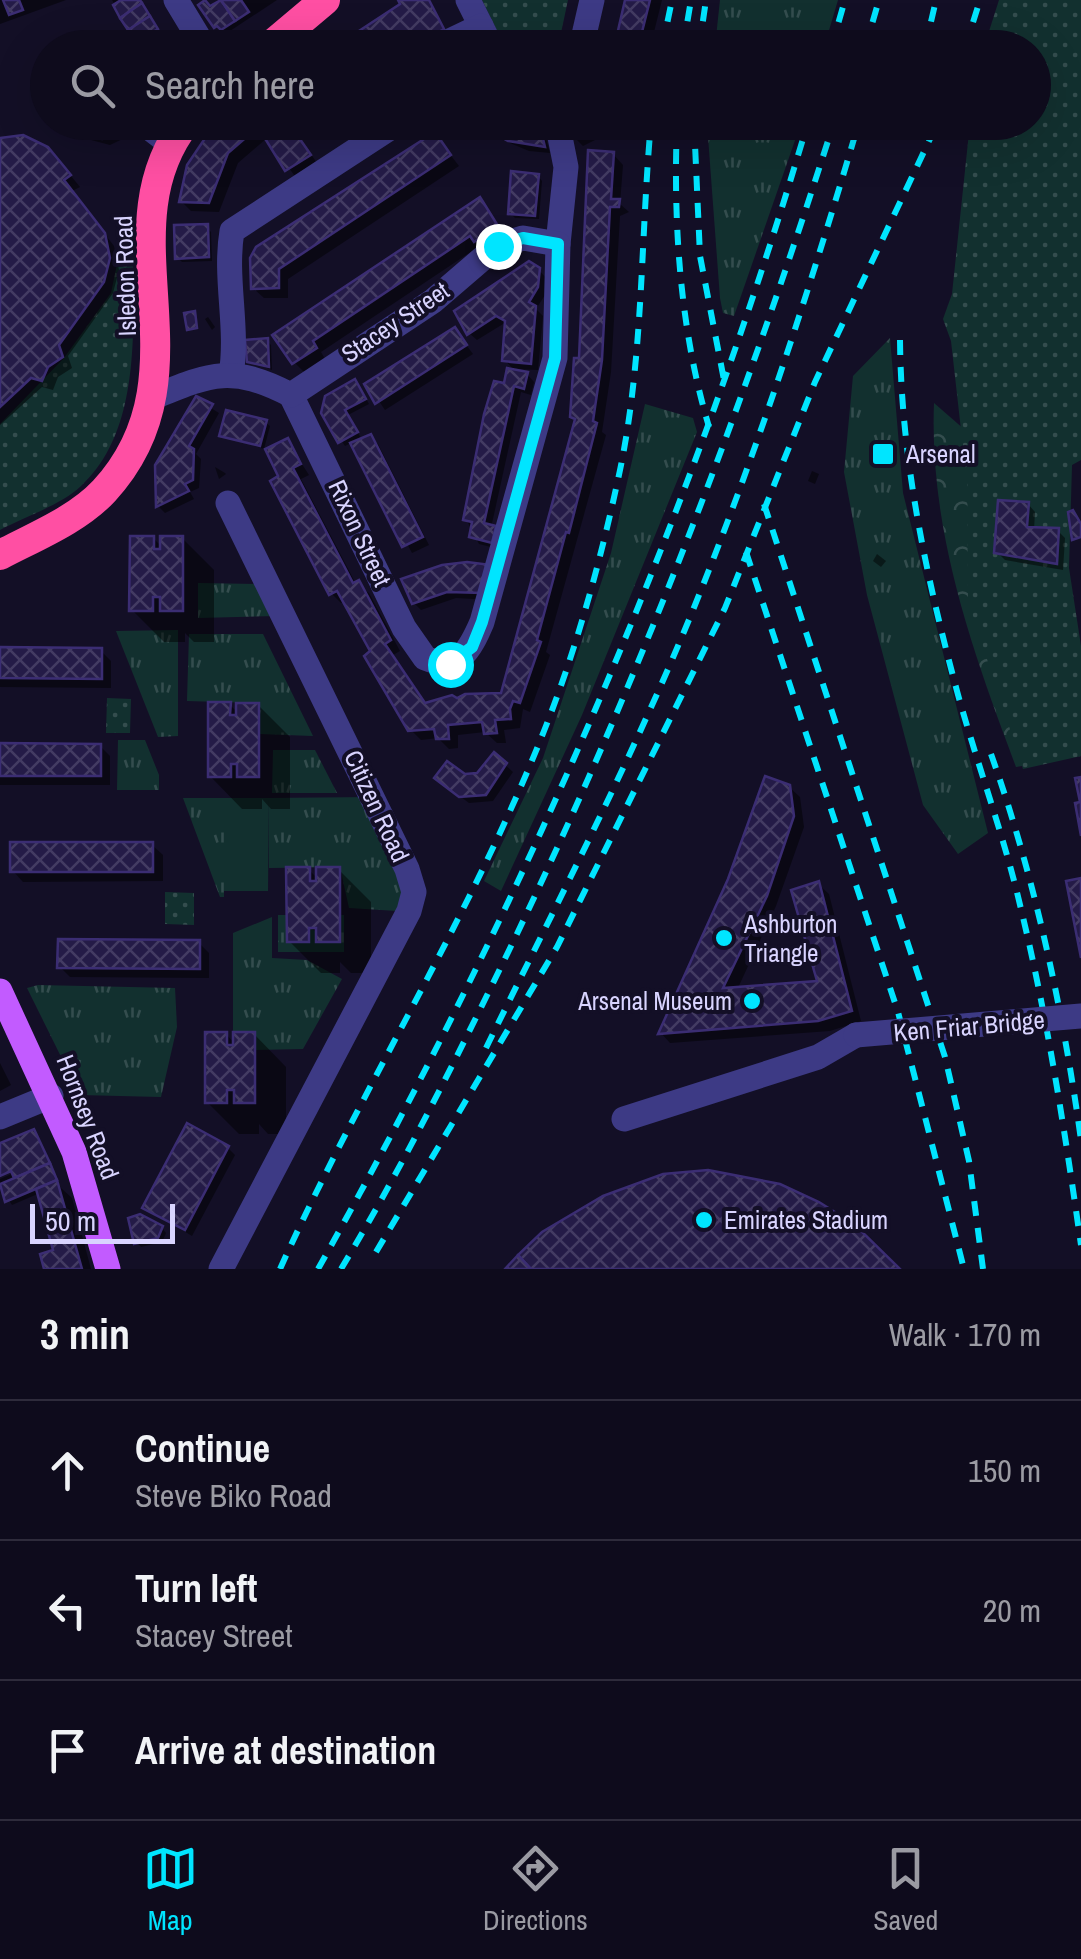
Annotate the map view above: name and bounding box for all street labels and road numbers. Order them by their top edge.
street label: Isledon Road [106,215,144,337]
street label: Stacey Street [334,273,456,371]
street label: Rixon Street [321,474,400,592]
street label: Citizen Road [336,745,418,867]
street label: Ken Friar Bridge [892,1002,1046,1050]
street label: Hornsey Road [49,1050,127,1184]

